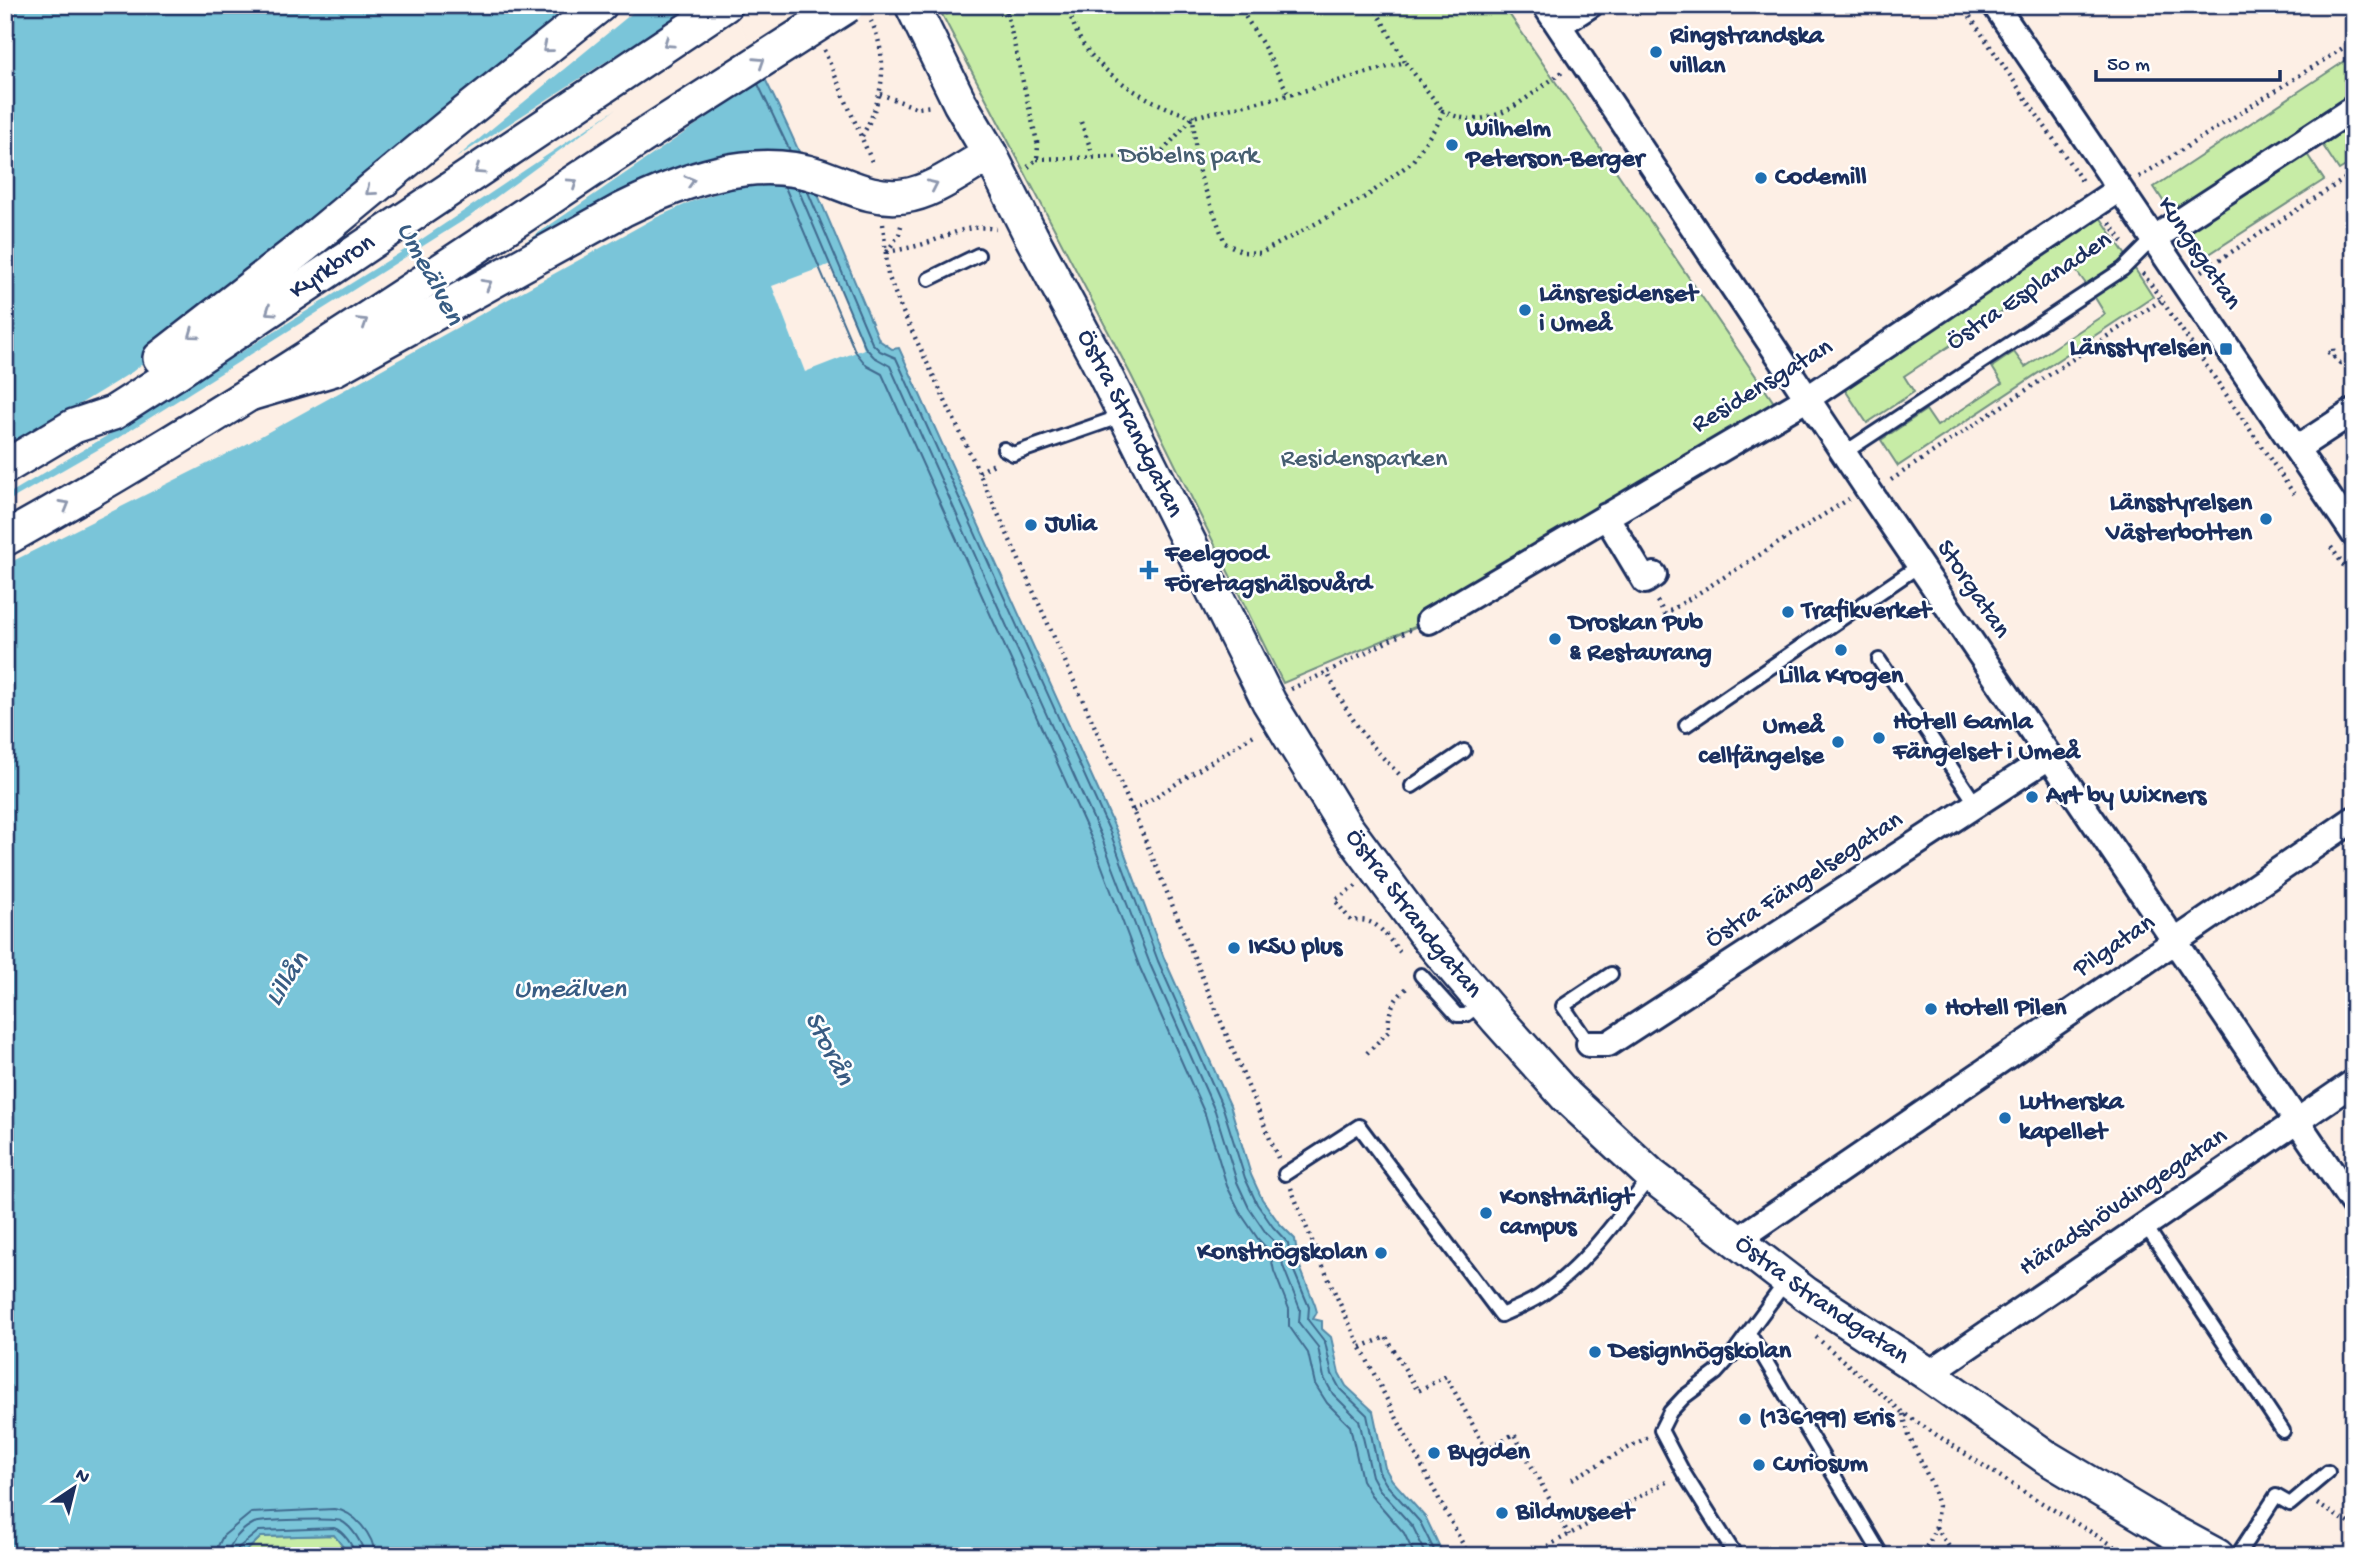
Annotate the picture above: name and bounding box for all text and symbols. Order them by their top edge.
place label: Ringstrandska villan [1669,22,1825,83]
one-way arrow [663,35,676,47]
scale bar [2096,38,2280,82]
one-way arrow [542,40,555,52]
marker: Ringstrandska villan [1648,44,1664,60]
text: 50 m [2107,54,2150,79]
one-way arrow [752,57,765,70]
place label: Wilhelm Peterson-Berger [1464,115,1647,176]
marker: Wilhelm Peterson-Berger [1444,137,1460,153]
park label: Döbelns park [1117,142,1261,173]
one-way arrow [474,162,487,175]
place label: Codemill [1775,163,1867,194]
marker: Codemill [1753,170,1769,186]
one-way arrow [683,175,695,189]
one-way arrow [565,179,578,191]
one-way arrow [926,179,938,193]
one-way arrow [365,183,378,195]
street label: Kungsgatan [2149,191,2248,317]
water label: Umeälven [388,217,470,332]
street label: Östra Esplanaden [1942,225,2119,359]
street label: Kyrkbron [284,227,382,307]
one-way arrow [480,278,492,292]
place label: Länsresidenset i Umeå [1539,280,1700,341]
marker: Länsresidenset i Umeå [1517,302,1533,318]
one-way arrow [265,303,278,315]
one-way arrow [355,318,368,330]
street label: Östra Strandgatan [1069,325,1190,523]
one-way arrow [188,326,201,338]
street label: Residensgatan [1687,332,1840,441]
place label: Länsstyrelsen [2069,334,2213,365]
marker: Länsstyrelsen [2218,341,2234,357]
park label: Residensparken [1281,445,1448,476]
place label: Länsstyrelsen Västerbotten [2105,489,2253,550]
one-way arrow [57,500,70,513]
place label: Julia [1044,510,1098,541]
marker: Länsstyrelsen Västerbotten [2258,511,2274,527]
marker: Julia [1023,517,1039,533]
street label: Storgatan [1928,535,2017,646]
place label: Feelgood Företagshälsovård [1164,540,1374,601]
marker: Feelgood Företagshälsovård [1139,560,1159,580]
place label: Trafikverket [1800,597,1933,628]
marker: Trafikverket [1780,604,1796,620]
place label: Droskan Pub & Restaurang [1567,609,1712,670]
marker: Droskan Pub & Restaurang [1547,631,1563,647]
marker: Lilla Krogen [1833,642,1849,658]
place label: Lilla Krogen [1779,662,1904,693]
place label: Hotell Gamla Fängelset i Umeå [1892,708,2081,769]
place label: Umeå cellfängelse [1699,712,1826,773]
marker: Hotell Gamla Fängelset i Umeå [1871,730,1887,746]
marker: Umeå cellfängelse [1830,734,1846,750]
place label: Art by Wixners [2045,782,2207,813]
marker: Art by Wixners [2024,789,2040,805]
street label: Östra Fängelsegatan [1700,805,1910,956]
street label: Östra Strandgatan [1337,823,1489,1006]
street label: Pilgatan [2067,908,2162,986]
place label: IKSU plus [1248,933,1344,964]
marker: IKSU plus [1226,940,1242,956]
water label: Lillån [258,946,318,1013]
water label: Umeälven [514,974,627,1007]
place label: Hotell Pilen [1945,994,2067,1025]
marker: Hotell Pilen [1923,1001,1939,1017]
water label: Storån [796,1007,861,1092]
place label: Lutherska kapellet [2019,1088,2125,1149]
marker: Lutherska kapellet [1997,1110,2013,1126]
street label: Häradshövdingegatan [2014,1121,2235,1284]
place label: Konstnärligt campus [1499,1183,1635,1244]
marker: Konstnärligt campus [1478,1205,1494,1221]
street label: Östra Strandgatan [1728,1229,1915,1373]
place label: Konsthögskolan [1196,1238,1368,1269]
marker: Konsthögskolan [1373,1245,1389,1261]
place label: Designhögskolan [1607,1337,1792,1368]
marker: Designhögskolan [1587,1344,1603,1360]
place label: (136199) Eris [1759,1404,1896,1435]
marker: (136199) Eris [1737,1411,1753,1427]
place label: Bygden [1447,1438,1531,1469]
marker: Bygden [1426,1445,1442,1461]
place label: Curiosum [1773,1450,1868,1481]
north arrow [38,1452,108,1522]
marker: Curiosum [1751,1457,1767,1473]
text: N [70,1464,93,1490]
place label: Bildmuseet [1515,1498,1636,1529]
marker: Bildmuseet [1494,1505,1510,1521]

